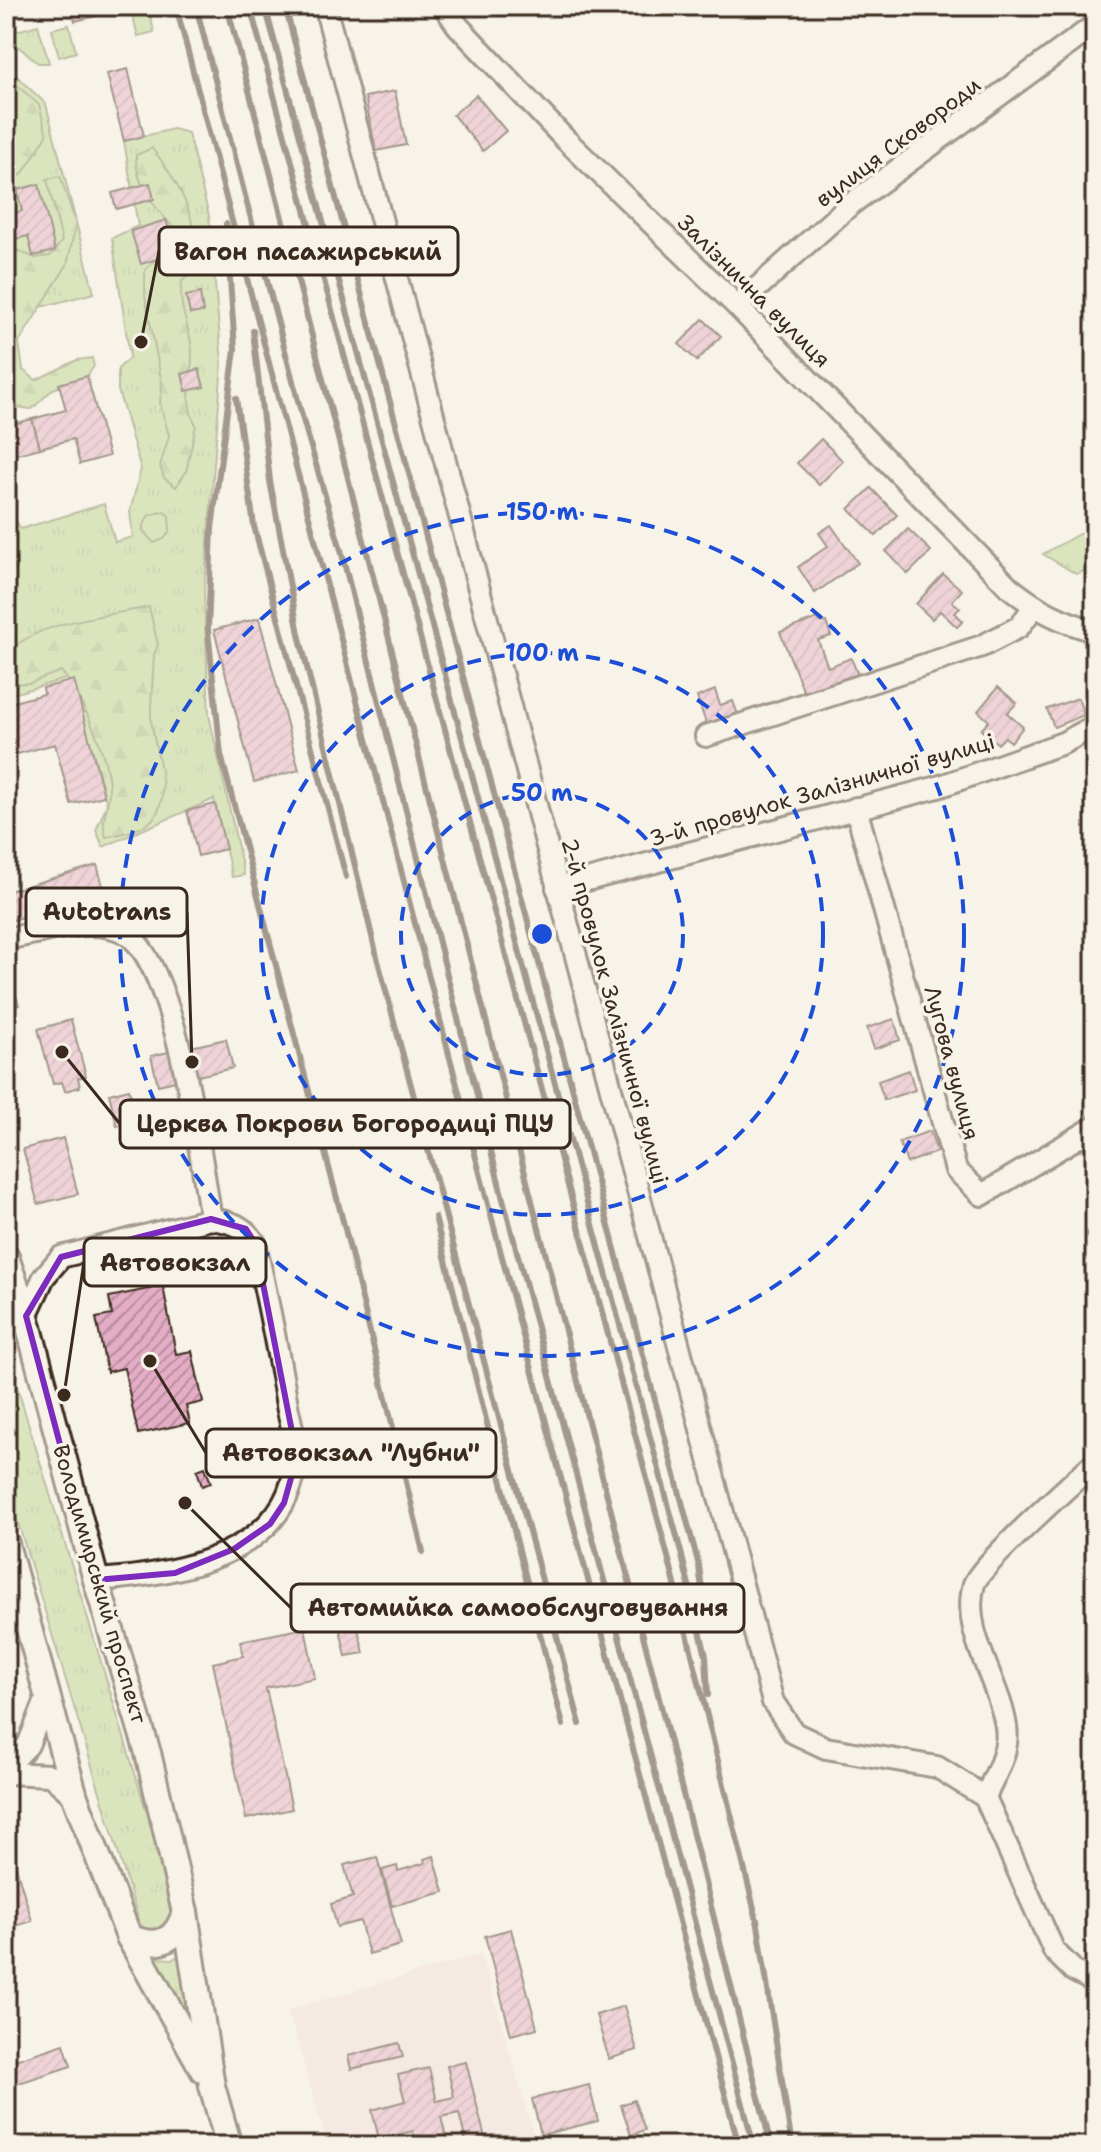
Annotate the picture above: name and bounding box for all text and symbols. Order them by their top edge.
street label: вулиця Сковороди [810,70,986,214]
street label: Залізнична вулиця [671,208,837,374]
callout: Вагон пасажирський [159,227,458,275]
text: Вагон пасажирський [174,236,442,268]
text: 150 m [506,496,578,528]
text: 100 m [505,637,579,669]
street label: 3-й провулок Залізничної вулиці [646,727,998,853]
text: 50 m [511,777,573,809]
street label: 2-й провулок Залізничної вулиці [555,835,675,1187]
callout: Autotrans [26,888,187,936]
text: Autotrans [43,896,171,928]
centre of rings [528,920,556,948]
street label: Лугова вулиця [918,983,986,1143]
callout: Церква Покрови Богородиці ПЦУ [120,1100,570,1148]
text: Церква Покрови Богородиці ПЦУ [136,1108,554,1140]
callout: Автовокзал [84,1238,266,1286]
text: Автовокзал [100,1247,251,1279]
callout: Автовокзал "Лубни" [206,1429,496,1477]
text: Автовокзал "Лубни" [222,1437,480,1469]
street label: Володимирський проспект [46,1441,154,1727]
callout: Автомийка самообслуговування [291,1584,744,1632]
text: Автомийка самообслуговування [307,1592,729,1624]

